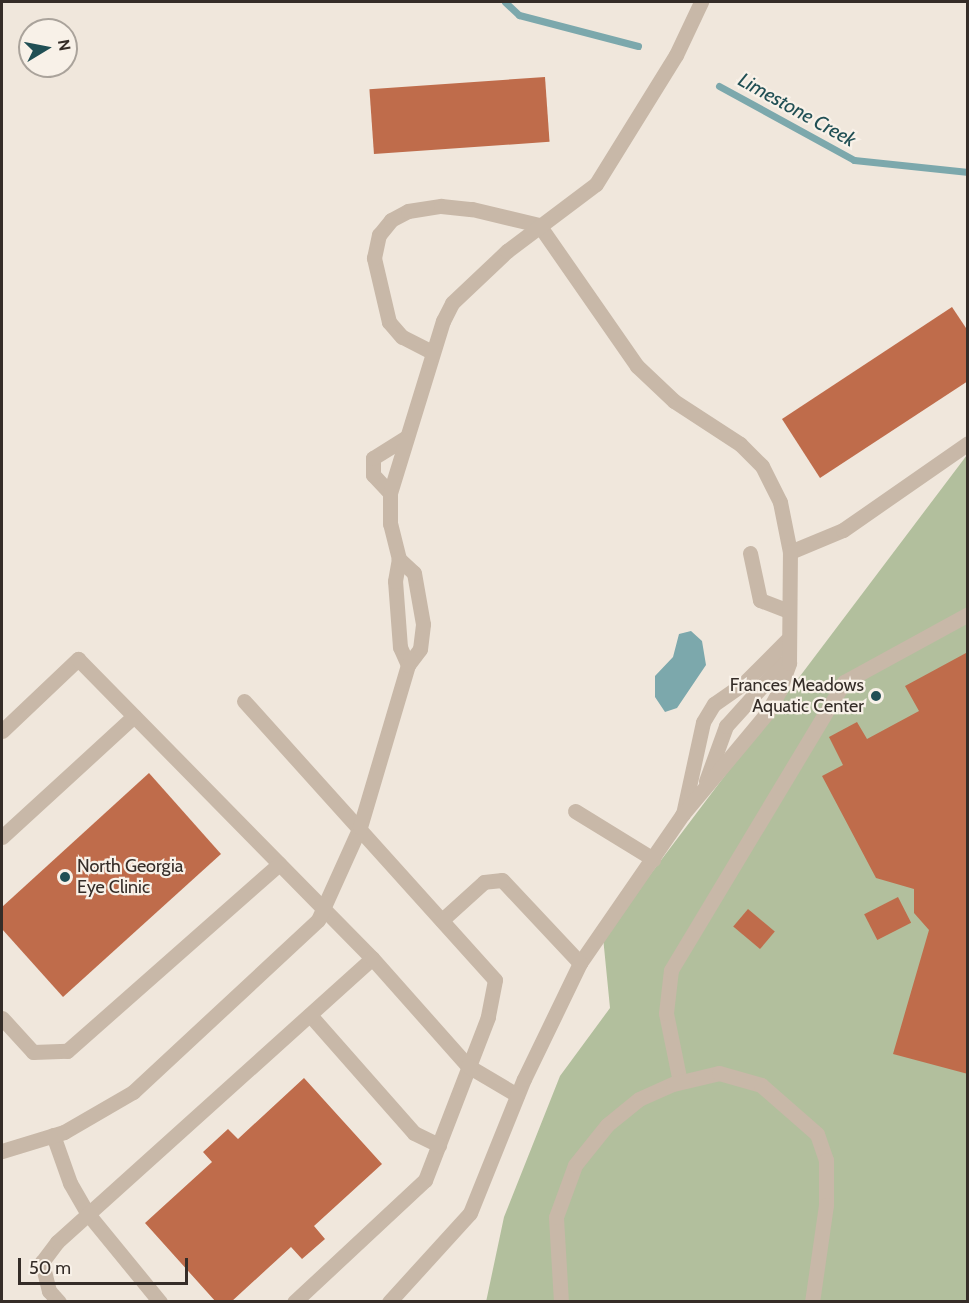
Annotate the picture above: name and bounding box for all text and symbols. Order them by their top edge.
north arrow [18,18,78,78]
text: N [54,38,75,52]
water label: Limestone Creek [734,68,860,152]
place label: Frances Meadows Aquatic Center [730,675,864,718]
marker: Frances Meadows Aquatic Center [869,689,883,703]
place label: North Georgia Eye Clinic [77,856,183,898]
marker: North Georgia Eye Clinic [58,870,72,884]
scale bar [21,1246,190,1284]
text: 50 m [29,1257,71,1279]

